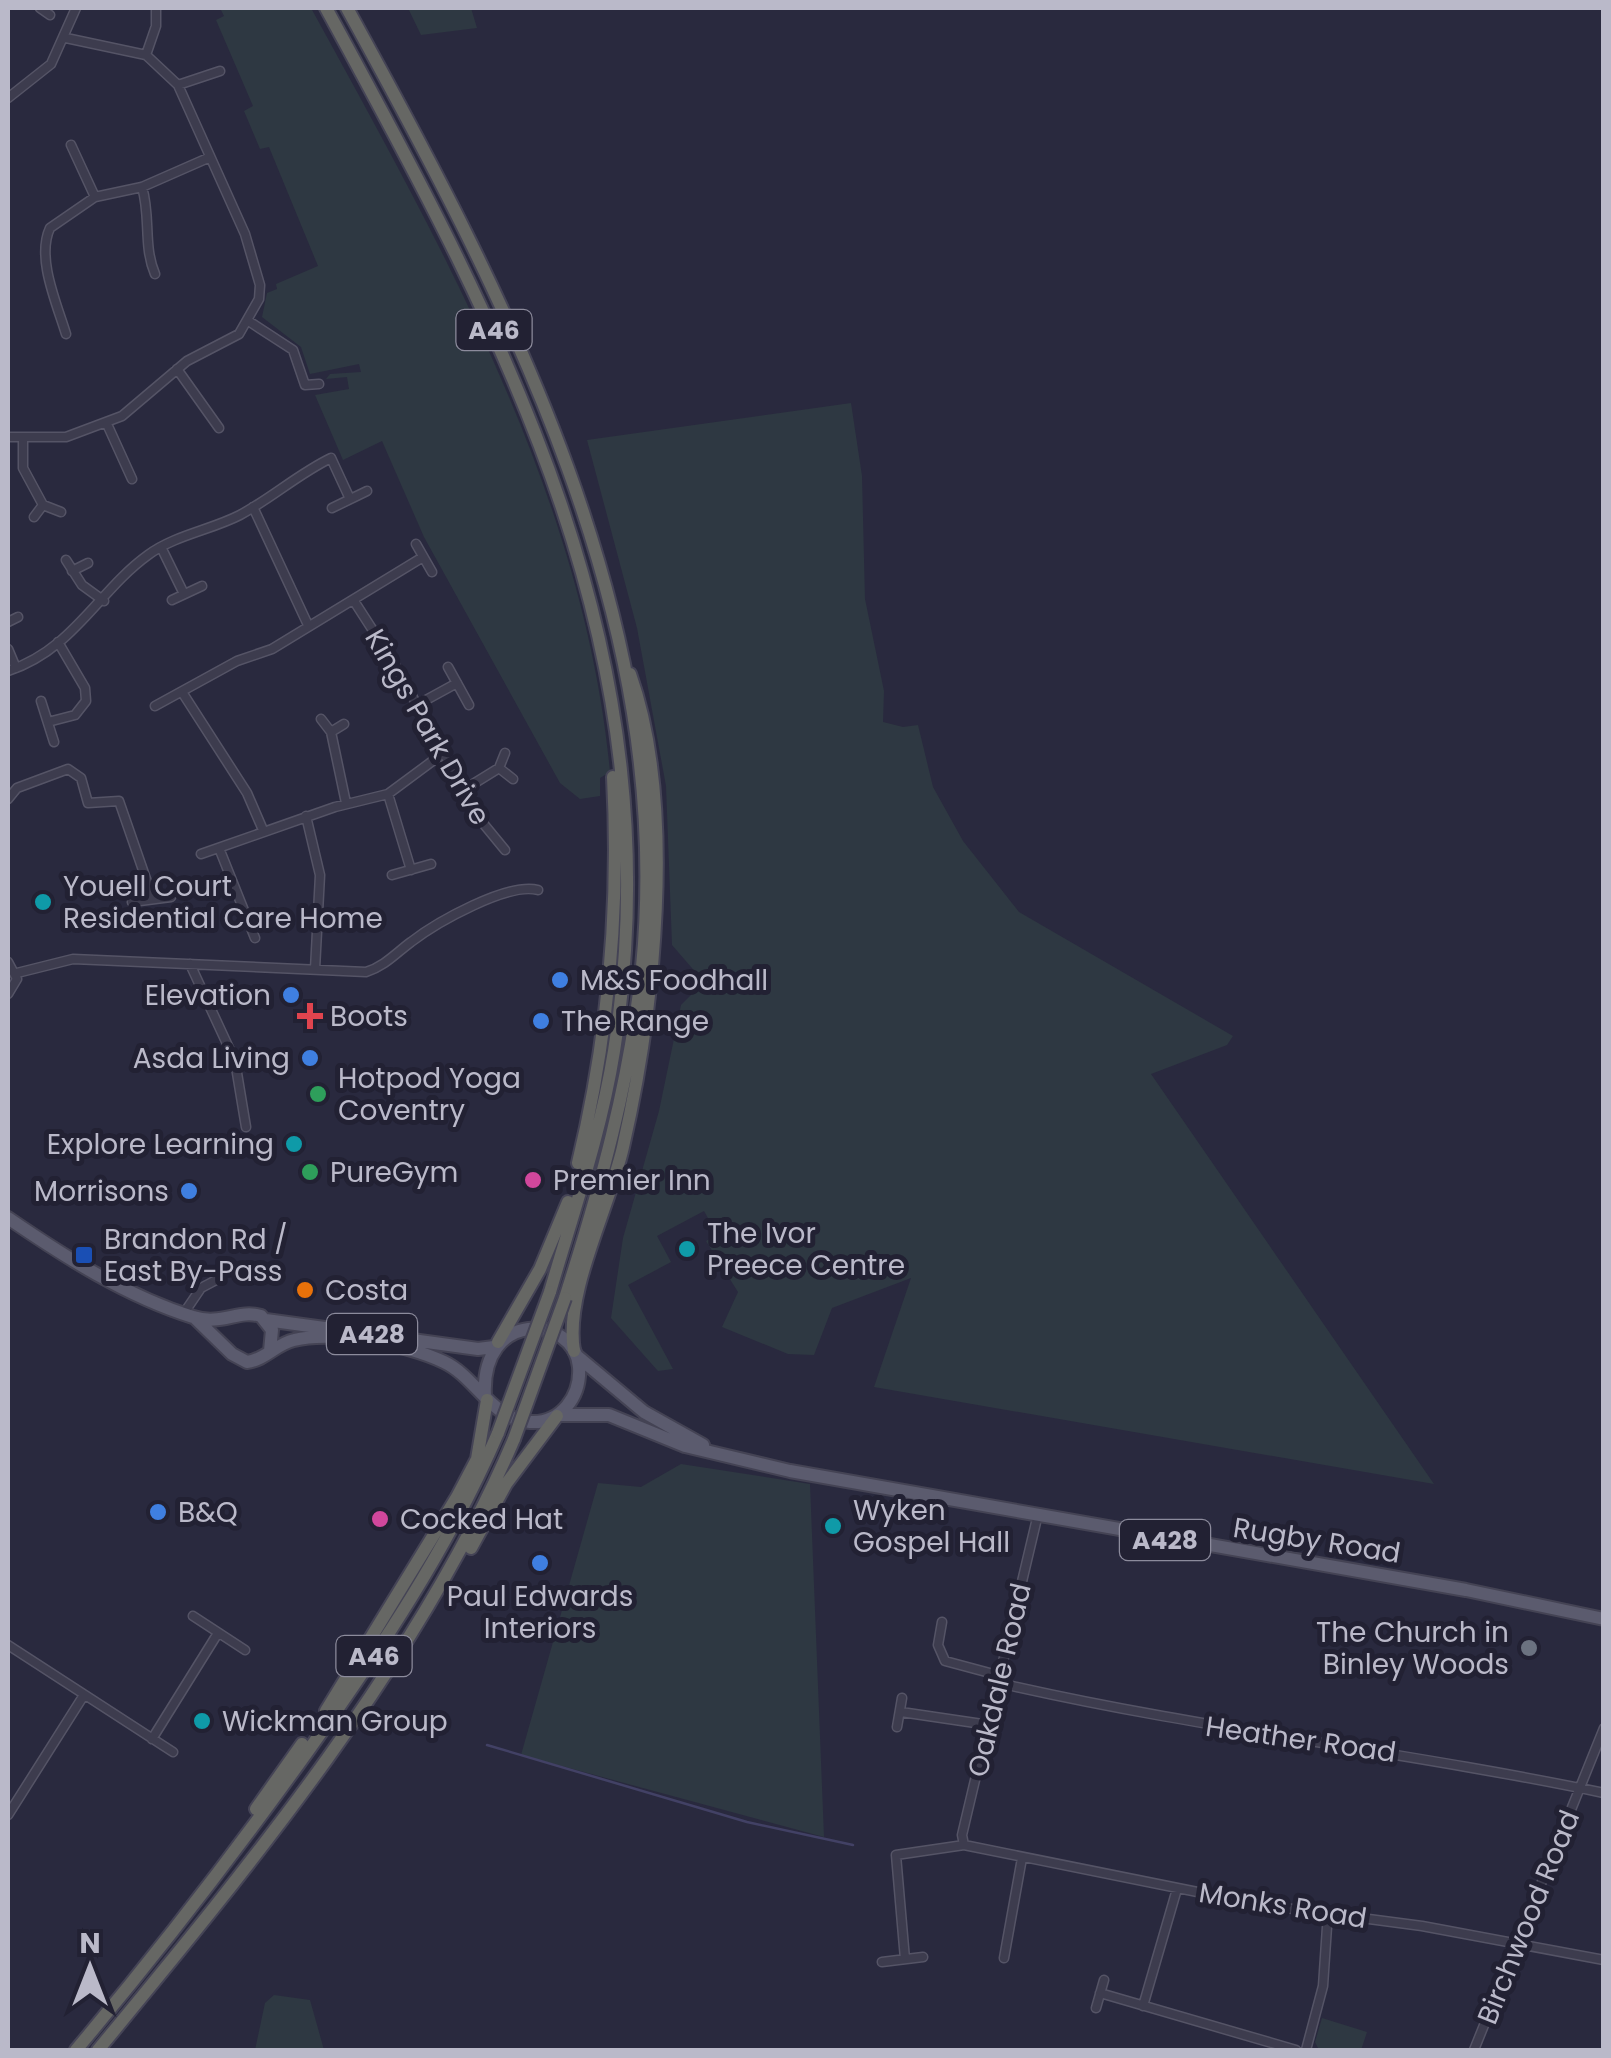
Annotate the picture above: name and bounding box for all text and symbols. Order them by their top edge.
road number: A46 [456,310,532,350]
street label: Kings Park Drive [356,622,500,832]
place label: Youell Court Residential Care Home [63,867,383,938]
marker: Youell Court Residential Care Home [32,891,54,913]
place label: M&S Foodhall [580,961,768,1000]
marker: M&S Foodhall [549,969,571,991]
place label: Elevation [145,976,271,1015]
marker: Elevation [280,984,302,1006]
place label: Boots [330,997,408,1036]
place label: The Range [561,1002,709,1041]
marker: Boots [299,1005,321,1027]
marker: The Range [530,1010,552,1032]
place label: Asda Living [133,1039,290,1078]
marker: Asda Living [299,1047,321,1069]
place label: Hotpod Yoga Coventry [338,1059,521,1130]
marker: Hotpod Yoga Coventry [307,1083,329,1105]
place label: Explore Learning [47,1125,274,1164]
marker: Explore Learning [283,1133,305,1155]
place label: PureGym [330,1153,458,1192]
marker: PureGym [299,1161,321,1183]
place label: Premier Inn [553,1161,711,1200]
marker: Premier Inn [522,1169,544,1191]
place label: Morrisons [34,1172,169,1211]
marker: Morrisons [178,1180,200,1202]
place label: The Ivor Preece Centre [707,1214,905,1285]
place label: Brandon Rd / East By-Pass [104,1220,287,1291]
marker: The Ivor Preece Centre [676,1238,698,1260]
marker: Brandon Rd / East By-Pass [73,1244,95,1266]
place label: Costa [325,1271,408,1310]
marker: Costa [294,1279,316,1301]
road number: A428 [327,1314,417,1354]
place label: Wyken Gospel Hall [853,1491,1010,1562]
place label: B&Q [178,1493,238,1532]
place label: Cocked Hat [400,1500,563,1539]
marker: B&Q [147,1501,169,1523]
marker: Cocked Hat [369,1508,391,1530]
street label: Rugby Road [1230,1508,1403,1573]
marker: Wyken Gospel Hall [822,1515,844,1537]
road number: A428 [1120,1520,1210,1560]
marker: Paul Edwards Interiors [529,1552,551,1574]
place label: Paul Edwards Interiors [447,1577,633,1648]
street label: Oakdale Road [958,1579,1041,1781]
place label: The Church in Binley Woods [1316,1613,1509,1684]
road number: A46 [336,1636,412,1676]
marker: The Church in Binley Woods [1518,1637,1540,1659]
place label: Wickman Group [222,1702,448,1741]
street label: Heather Road [1203,1707,1399,1772]
marker: Wickman Group [191,1710,213,1732]
street label: Birchwood Road [1468,1804,1589,2030]
street label: Monks Road [1196,1873,1370,1938]
north arrow [40,1918,140,2018]
text: N [79,1924,101,1963]

